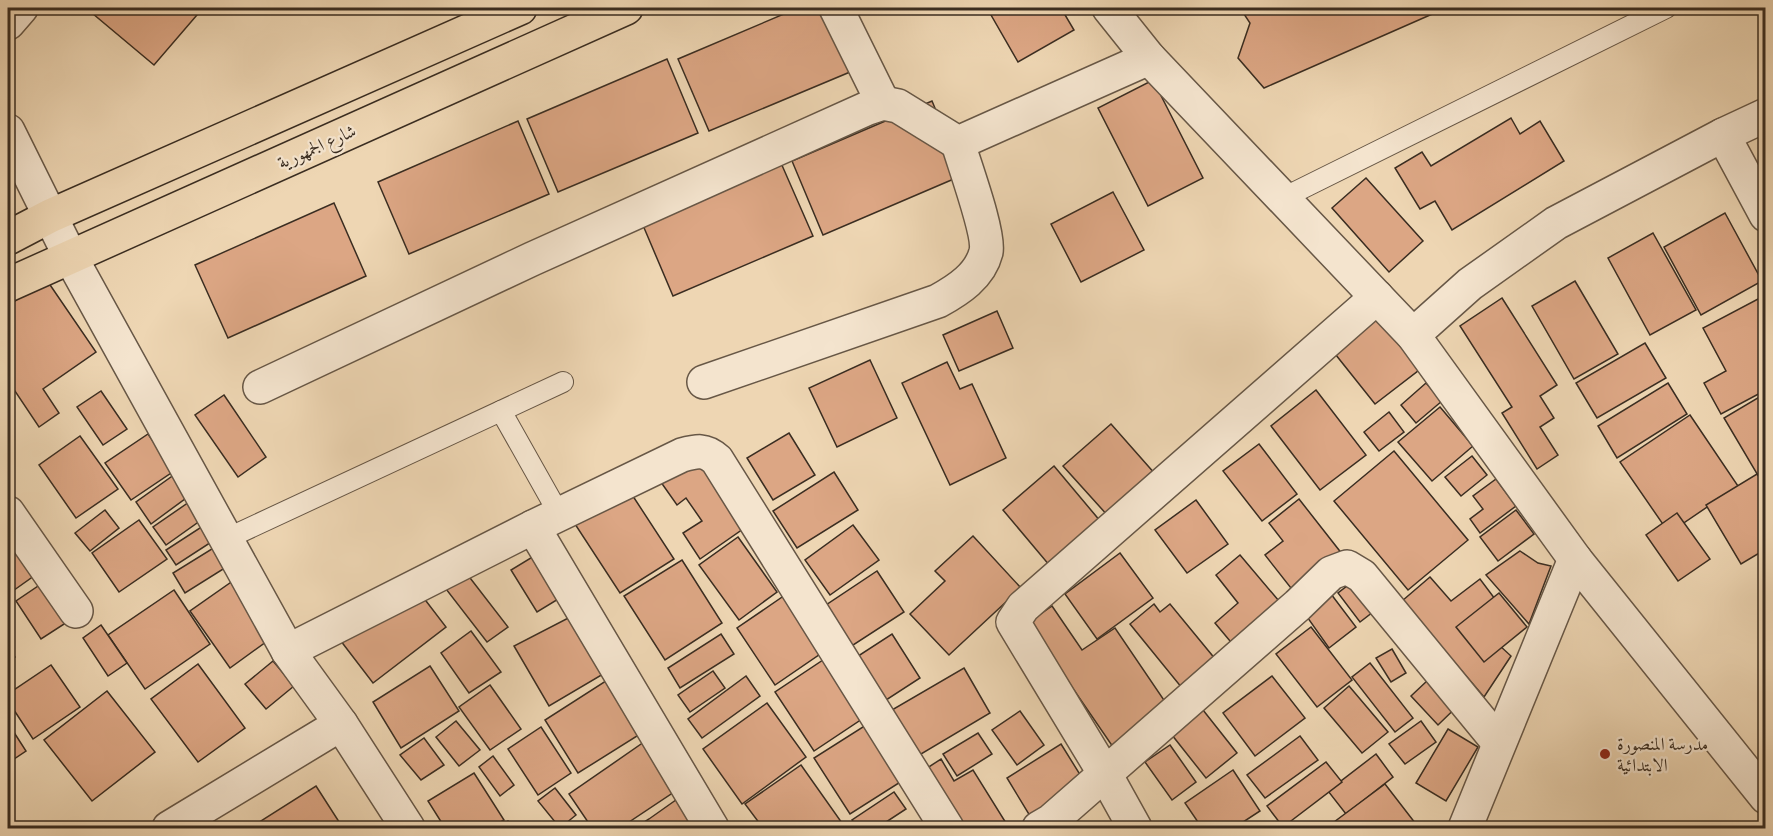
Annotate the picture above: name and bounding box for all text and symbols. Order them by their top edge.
street label: شارع الجمهورية [275,120,361,177]
place label: مدرسة المنصورة الابتدائية [1617,734,1708,776]
marker: مدرسة المنصورة الابتدائية [1598,747,1612,761]

